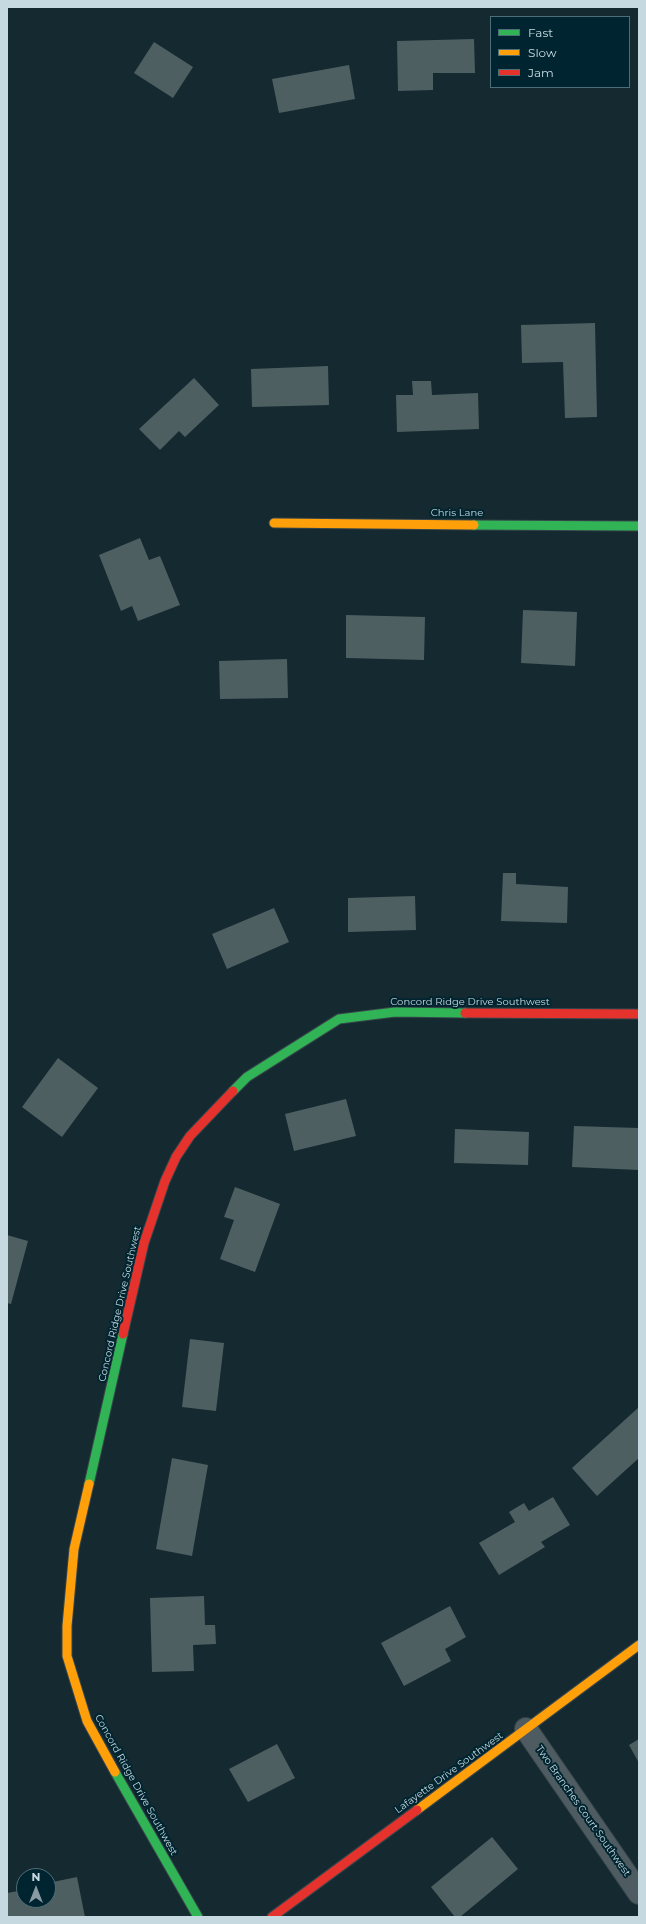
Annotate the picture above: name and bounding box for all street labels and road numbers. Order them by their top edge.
street label: Chris Lane [431,507,483,519]
street label: Concord Ridge Drive Southwest [390,996,550,1008]
street label: Concord Ridge Drive Southwest [96,1225,144,1383]
street label: Concord Ridge Drive Southwest [92,1712,180,1858]
street label: Lafayette Drive Southwest [393,1730,505,1816]
street label: Two Branches Court Southwest [533,1743,633,1879]

